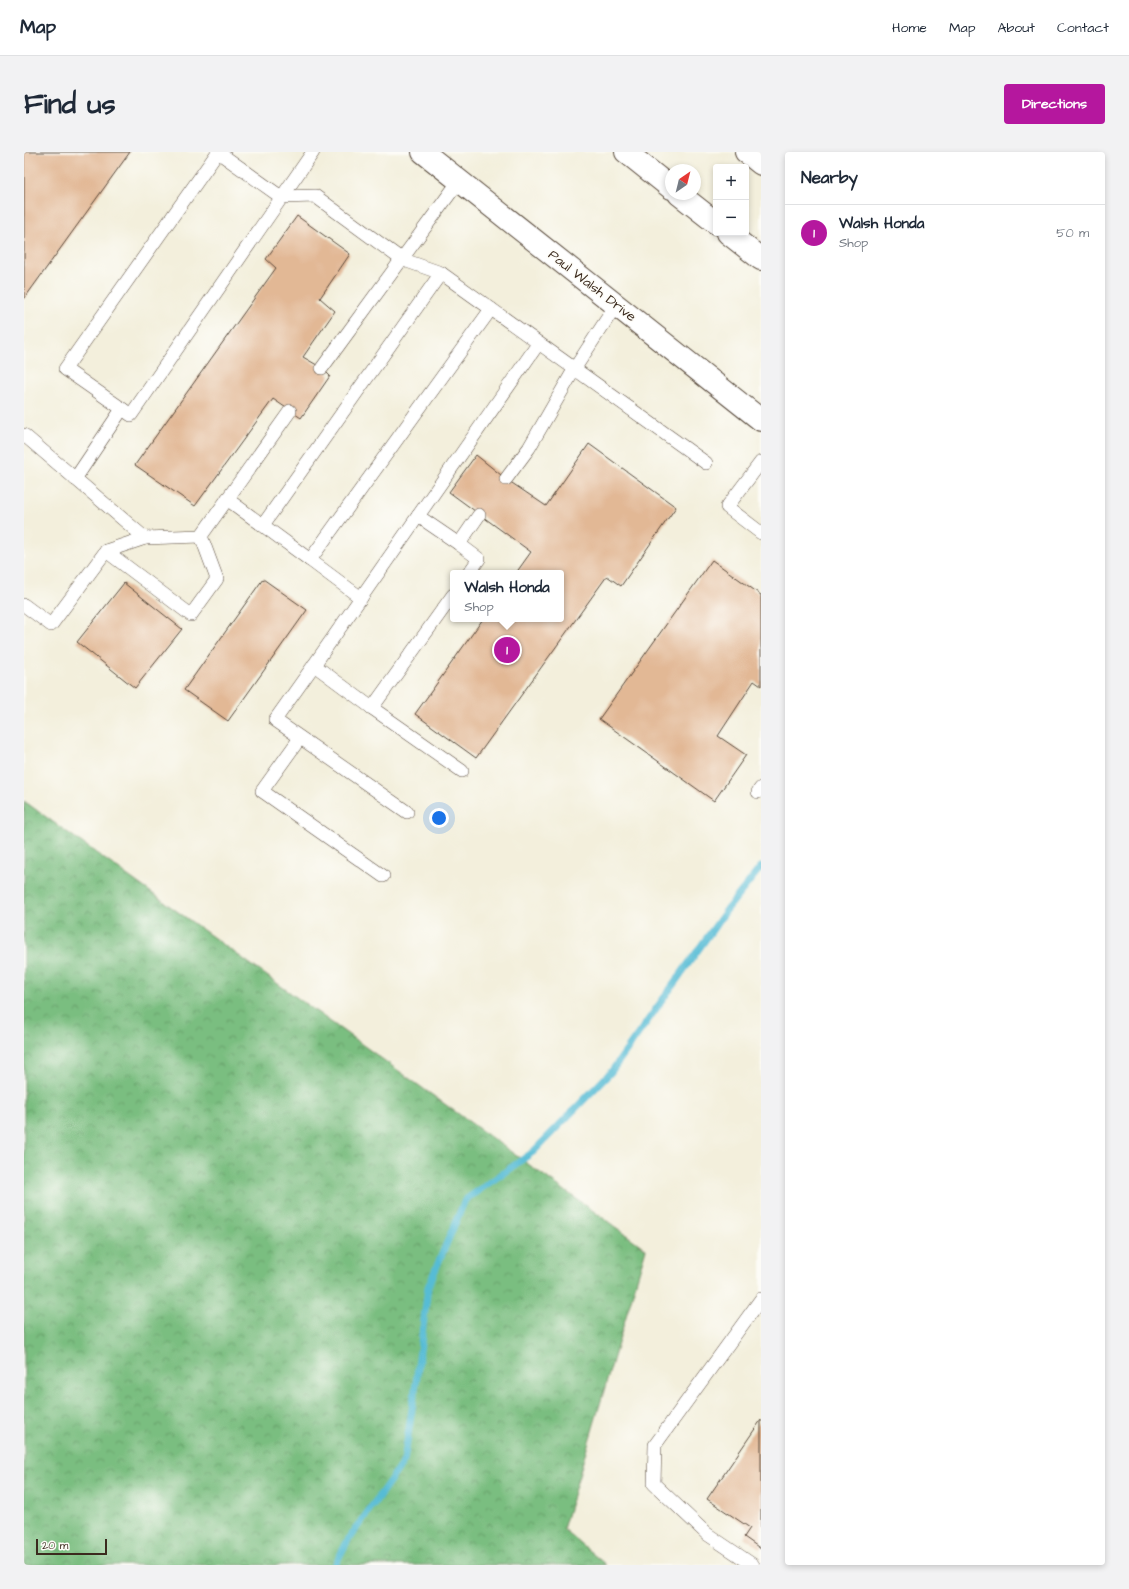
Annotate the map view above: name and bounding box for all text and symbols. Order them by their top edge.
text: Map [20,14,56,41]
text: Home [892,18,927,38]
text: Map [949,18,975,38]
text: About [997,18,1035,38]
text: Contact [1057,18,1109,38]
button: Directions [1004,84,1105,124]
text: Find us [24,85,115,124]
north arrow [665,164,701,200]
map controls [713,164,749,236]
button: + [713,164,749,200]
text: Nearby [801,166,858,190]
button: − [713,200,749,236]
text: Walsh Honda [839,213,924,234]
text: 1 [813,224,815,242]
text: 50 m [1056,224,1089,242]
text: Shop [839,234,868,252]
street label: Paul Walsh Drive [544,245,641,327]
popup [450,570,564,622]
text: Walsh Honda [464,577,550,598]
text: Shop [464,598,494,616]
pin: 1 [494,635,520,665]
your location [429,808,449,828]
scale bar [36,1537,107,1556]
text: 20 m [42,1538,68,1553]

